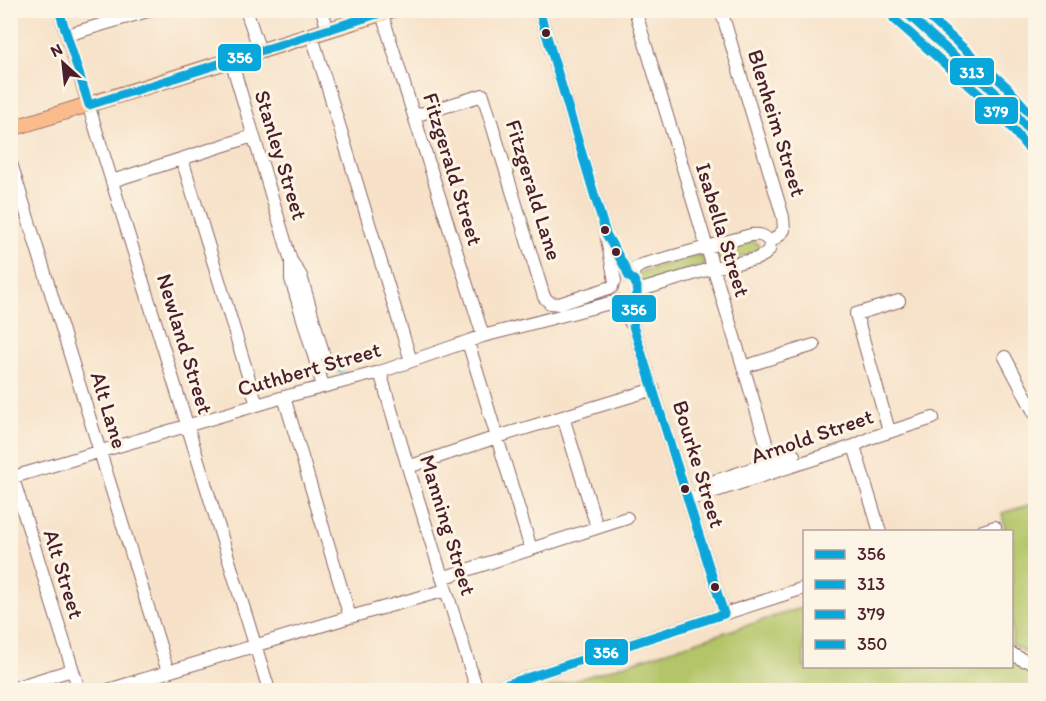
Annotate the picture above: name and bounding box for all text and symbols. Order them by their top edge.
unlabelled marker [540,27,552,39]
north arrow [33,33,93,93]
text: N [47,39,66,61]
line badge: 356 [217,43,262,72]
street label: Blenheim Street [742,46,812,200]
text: 356 [227,48,253,67]
line badge: 313 [949,57,995,86]
text: 313 [960,63,985,82]
street label: Stanley Street [248,87,314,223]
street label: Fitzgerald Street [417,89,489,249]
line badge: 379 [974,96,1019,125]
text: 379 [983,102,1009,121]
street label: Fitzgerald Lane [500,116,568,264]
street label: Isabella Street [690,160,756,300]
unlabelled marker [599,224,611,236]
unlabelled marker [610,246,622,258]
street label: Newland Street [151,270,219,418]
line badge: 356 [611,294,657,323]
text: 356 [621,300,647,319]
street label: Cuthbert Street [234,336,384,402]
street label: Alt Lane [85,368,133,452]
street label: Bourke Street [667,397,731,531]
street label: Arnold Street [747,402,877,470]
street label: Manning Street [414,451,482,599]
unlabelled marker [679,483,691,495]
street label: Alt Street [38,526,90,622]
legend [803,530,1013,668]
text: 356 [857,543,886,565]
text: 313 [857,573,885,595]
unlabelled marker [709,581,721,593]
text: 379 [857,603,885,625]
text: 350 [857,633,887,655]
line badge: 356 [584,638,629,666]
text: 356 [593,643,619,662]

